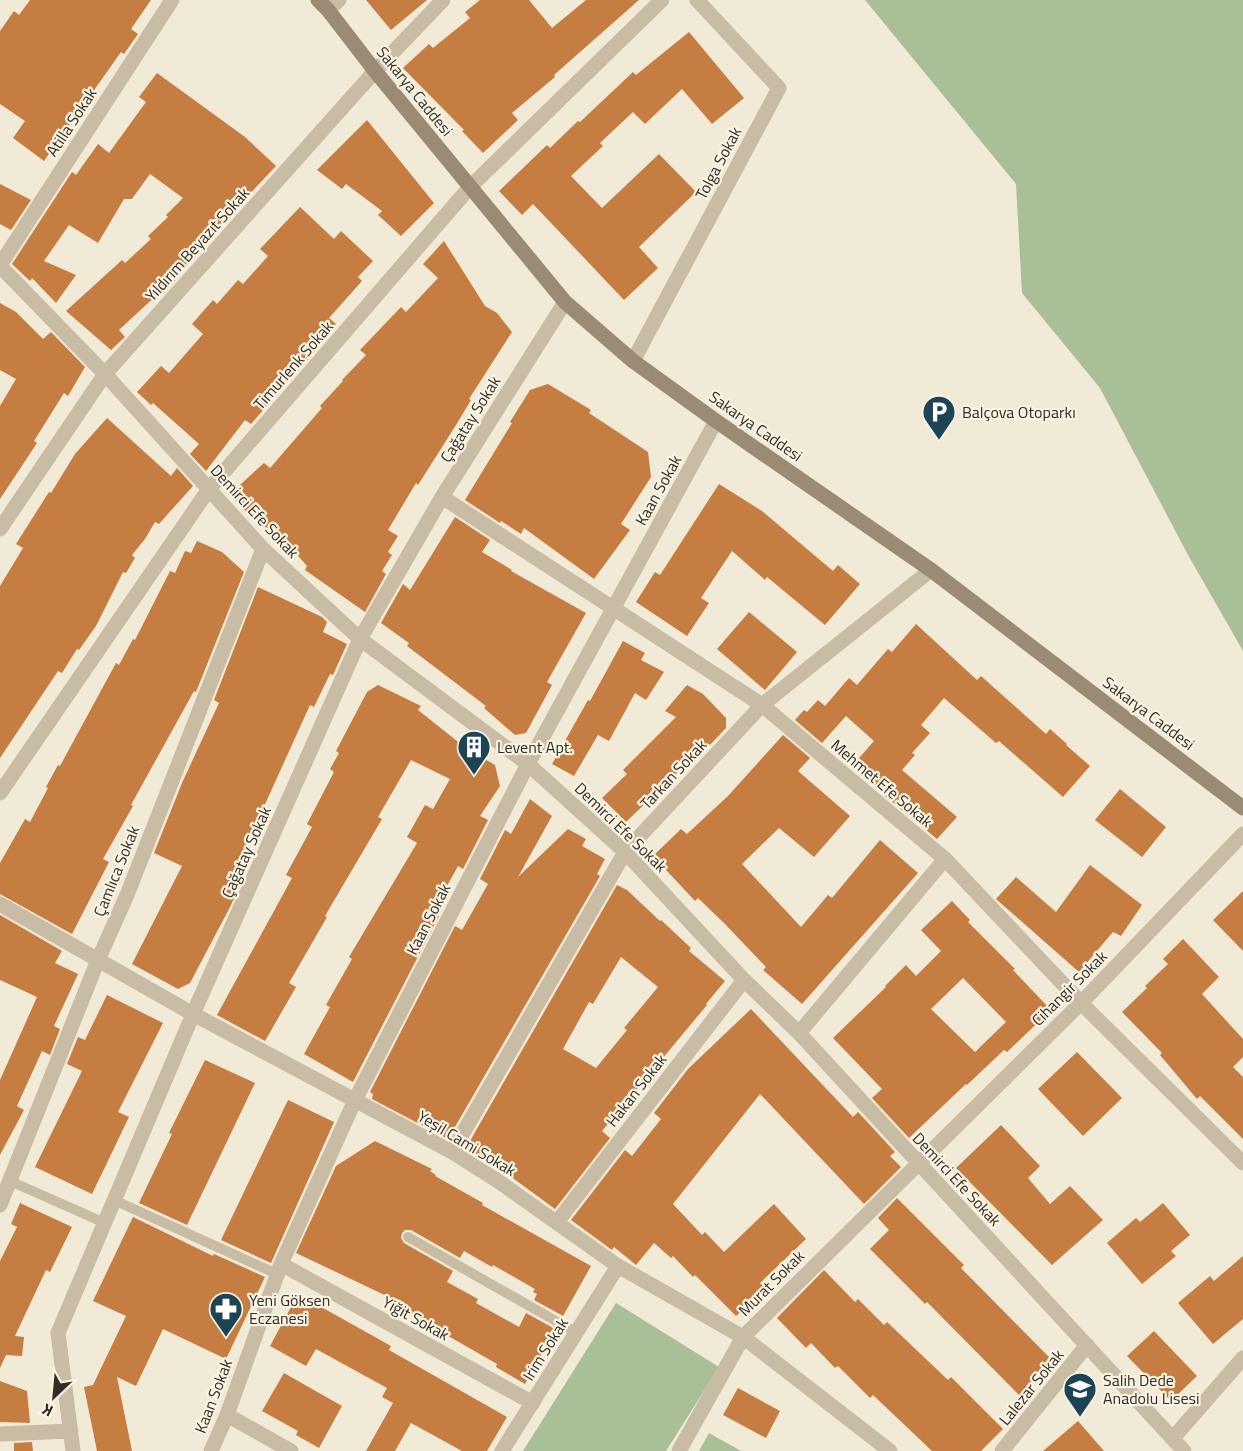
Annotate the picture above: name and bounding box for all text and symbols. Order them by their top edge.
street label: Sakarya Caddesi [371,41,459,141]
street label: Atilla Sokak [40,83,102,161]
street label: Tolga Sokak [689,122,747,204]
street label: Yıldırım Beyazıt Sokak [139,181,255,306]
street label: Timurlenk Sokak [247,315,339,415]
street label: Çağatay Sokak [434,371,506,467]
street label: Sakarya Caddesi [704,385,808,467]
parking icon: Balçova Otoparkı [921,394,957,441]
place label: Balçova Otoparkı [962,400,1076,424]
street label: Kaan Sokak [629,450,687,530]
street label: Demirci Efe Sokak [205,459,305,564]
street label: Sakarya Caddesi [1098,670,1200,756]
building icon: Levent Apt. [456,729,492,776]
street label: Tarkan Sokak [634,733,712,815]
street label: Mehmet Efe Sokak [826,733,938,833]
place label: Levent Apt. [497,735,573,759]
street label: Demirci Efe Sokak [569,776,673,878]
street label: Çağatay Sokak [215,802,277,902]
street label: Çamlıca Sokak [87,822,145,920]
street label: Kaan Sokak [400,879,456,959]
street label: Cihangir Sokak [1026,944,1113,1031]
street label: Hakan Sokak [600,1048,672,1132]
street label: Yeşil Cami Sokak [413,1104,521,1182]
street label: Demirci Efe Sokak [907,1127,1007,1232]
street label: Murat Sokak [732,1244,810,1322]
place label: Yeni Göksen Eczanesi [249,1288,330,1330]
street label: Yiğit Sokak [378,1290,454,1346]
pharmacy icon: Yeni Göksen Eczanesi [208,1291,244,1338]
street label: Irim Sokak [516,1313,574,1385]
street label: Lalezar Sokak [993,1343,1070,1430]
street label: Kaan Sokak [188,1355,238,1437]
north arrow [24,1367,84,1427]
place label: Salih Dede Anadolu Lisesi [1103,1368,1199,1410]
school or university icon: Salih Dede Anadolu Lisesi [1062,1371,1098,1418]
text: K [37,1397,57,1423]

